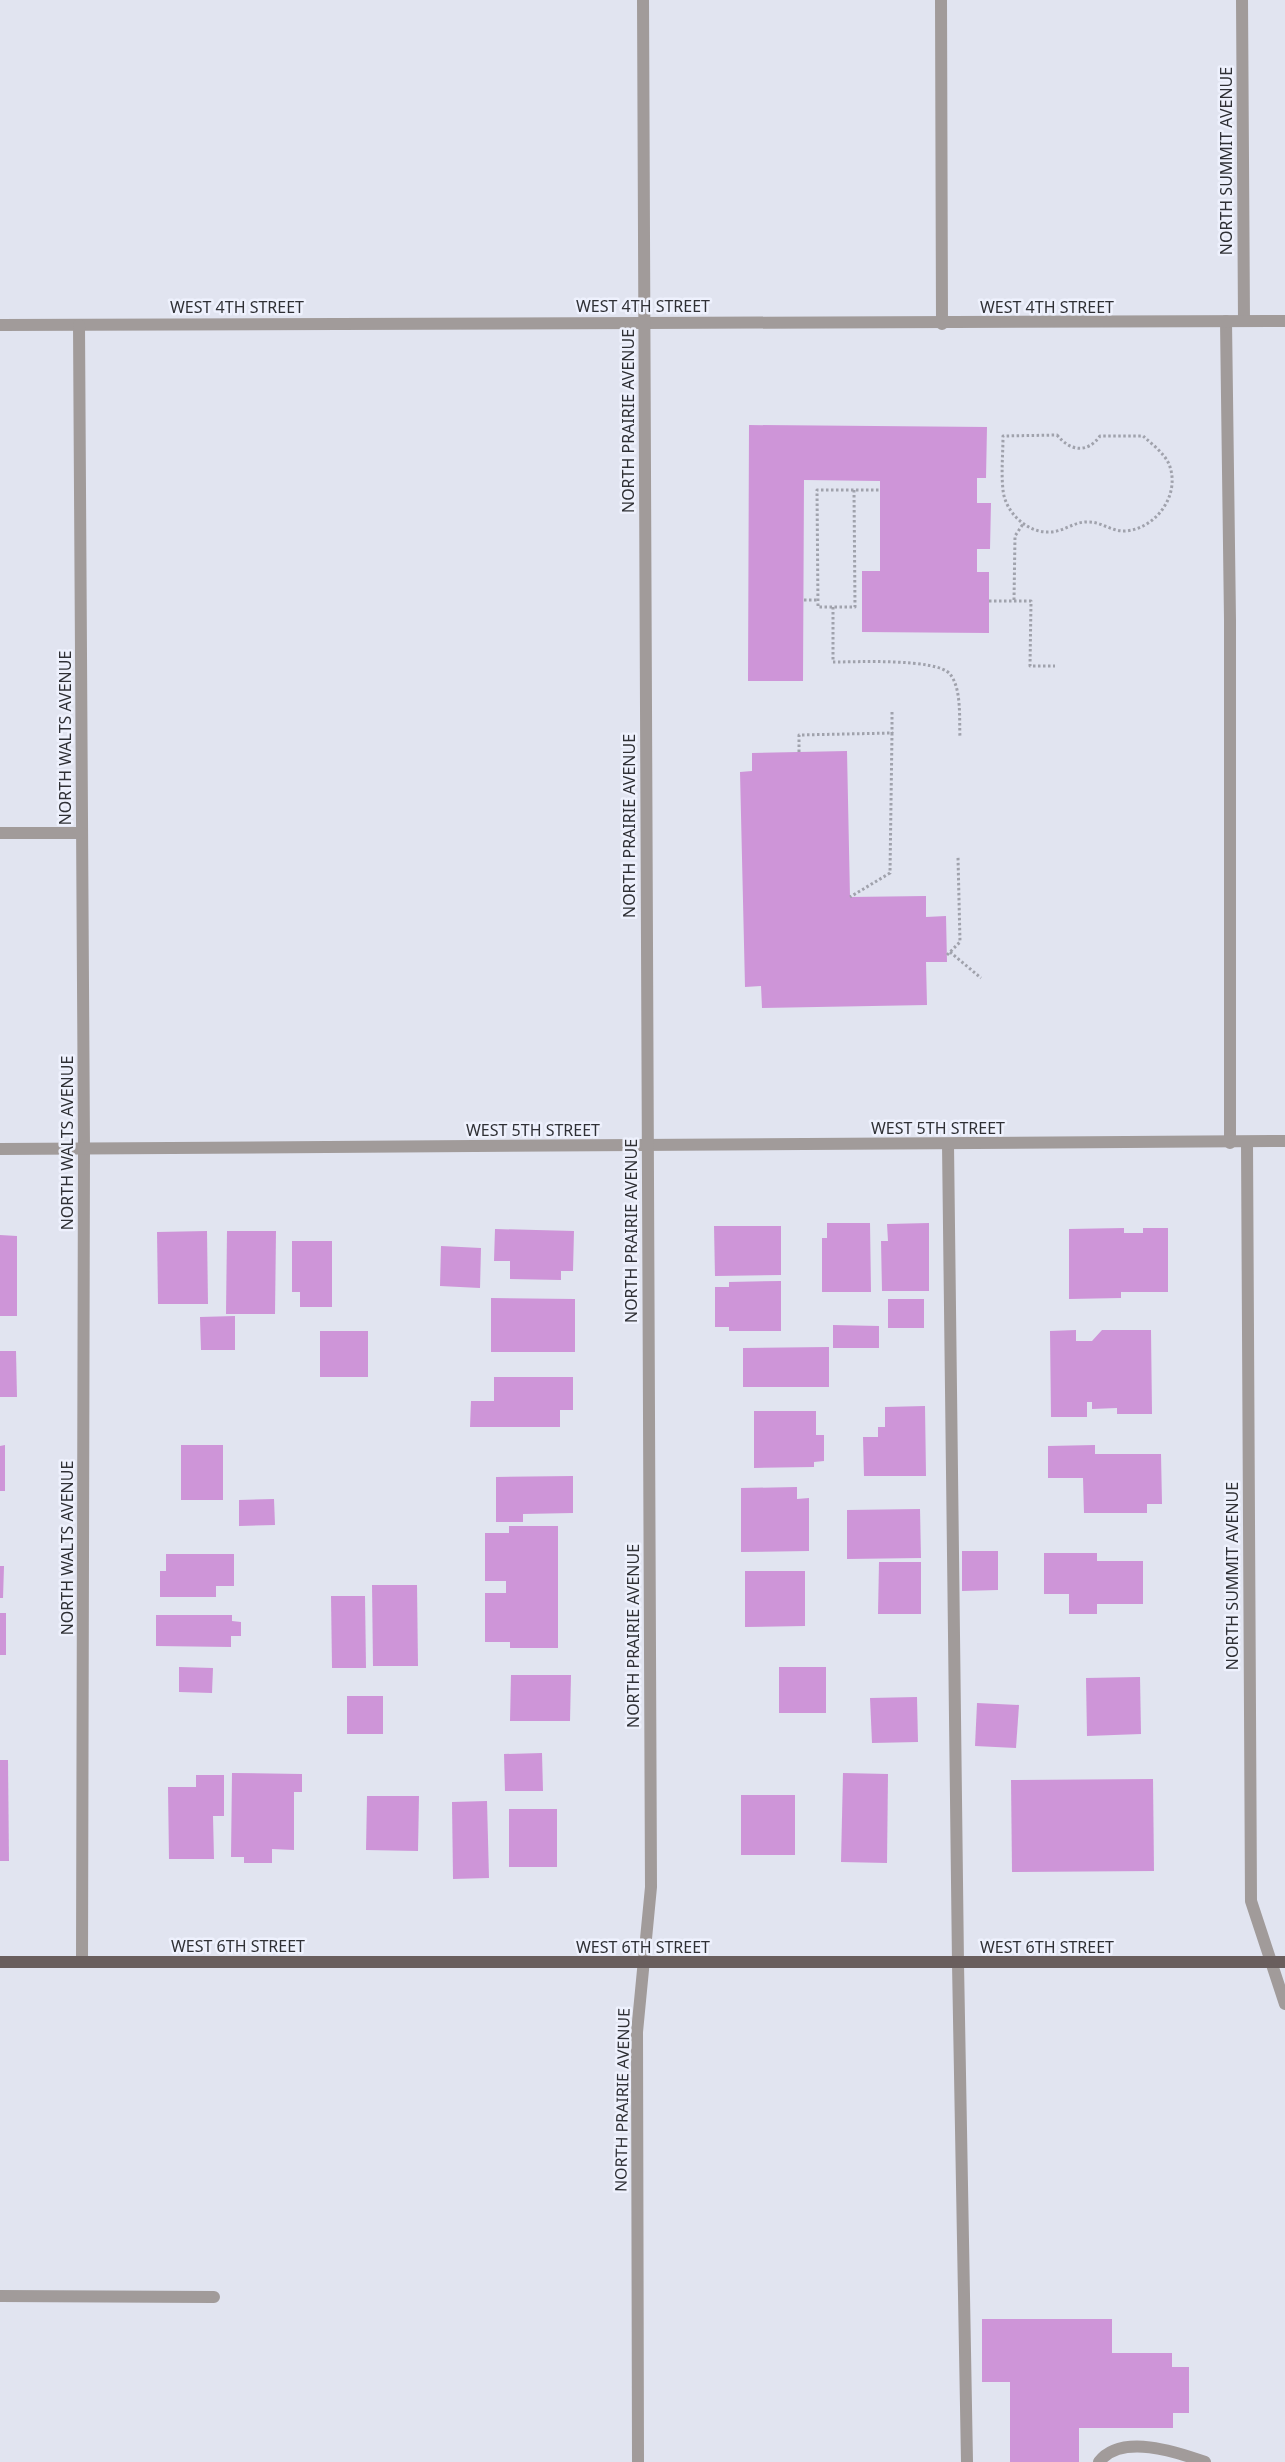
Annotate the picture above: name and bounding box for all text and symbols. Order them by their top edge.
street label: NORTH SUMMIT AVENUE [1215,67,1237,255]
street label: WEST 4TH STREET [576,295,710,317]
street label: WEST 4TH STREET [170,296,304,318]
street label: WEST 4TH STREET [980,296,1114,318]
street label: NORTH PRAIRIE AVENUE [617,329,639,513]
street label: NORTH WALTS AVENUE [54,651,76,825]
street label: NORTH PRAIRIE AVENUE [618,734,640,918]
street label: NORTH WALTS AVENUE [56,1056,78,1230]
street label: WEST 5TH STREET [871,1117,1005,1139]
street label: WEST 5TH STREET [466,1119,600,1141]
street label: NORTH PRAIRIE AVENUE [620,1139,642,1323]
street label: NORTH WALTS AVENUE [56,1461,78,1635]
street label: NORTH SUMMIT AVENUE [1221,1482,1243,1670]
street label: NORTH PRAIRIE AVENUE [622,1544,644,1728]
street label: WEST 6TH STREET [171,1935,305,1957]
street label: WEST 6TH STREET [576,1936,710,1958]
street label: WEST 6TH STREET [980,1936,1114,1958]
street label: NORTH PRAIRIE AVENUE [609,2008,635,2192]

